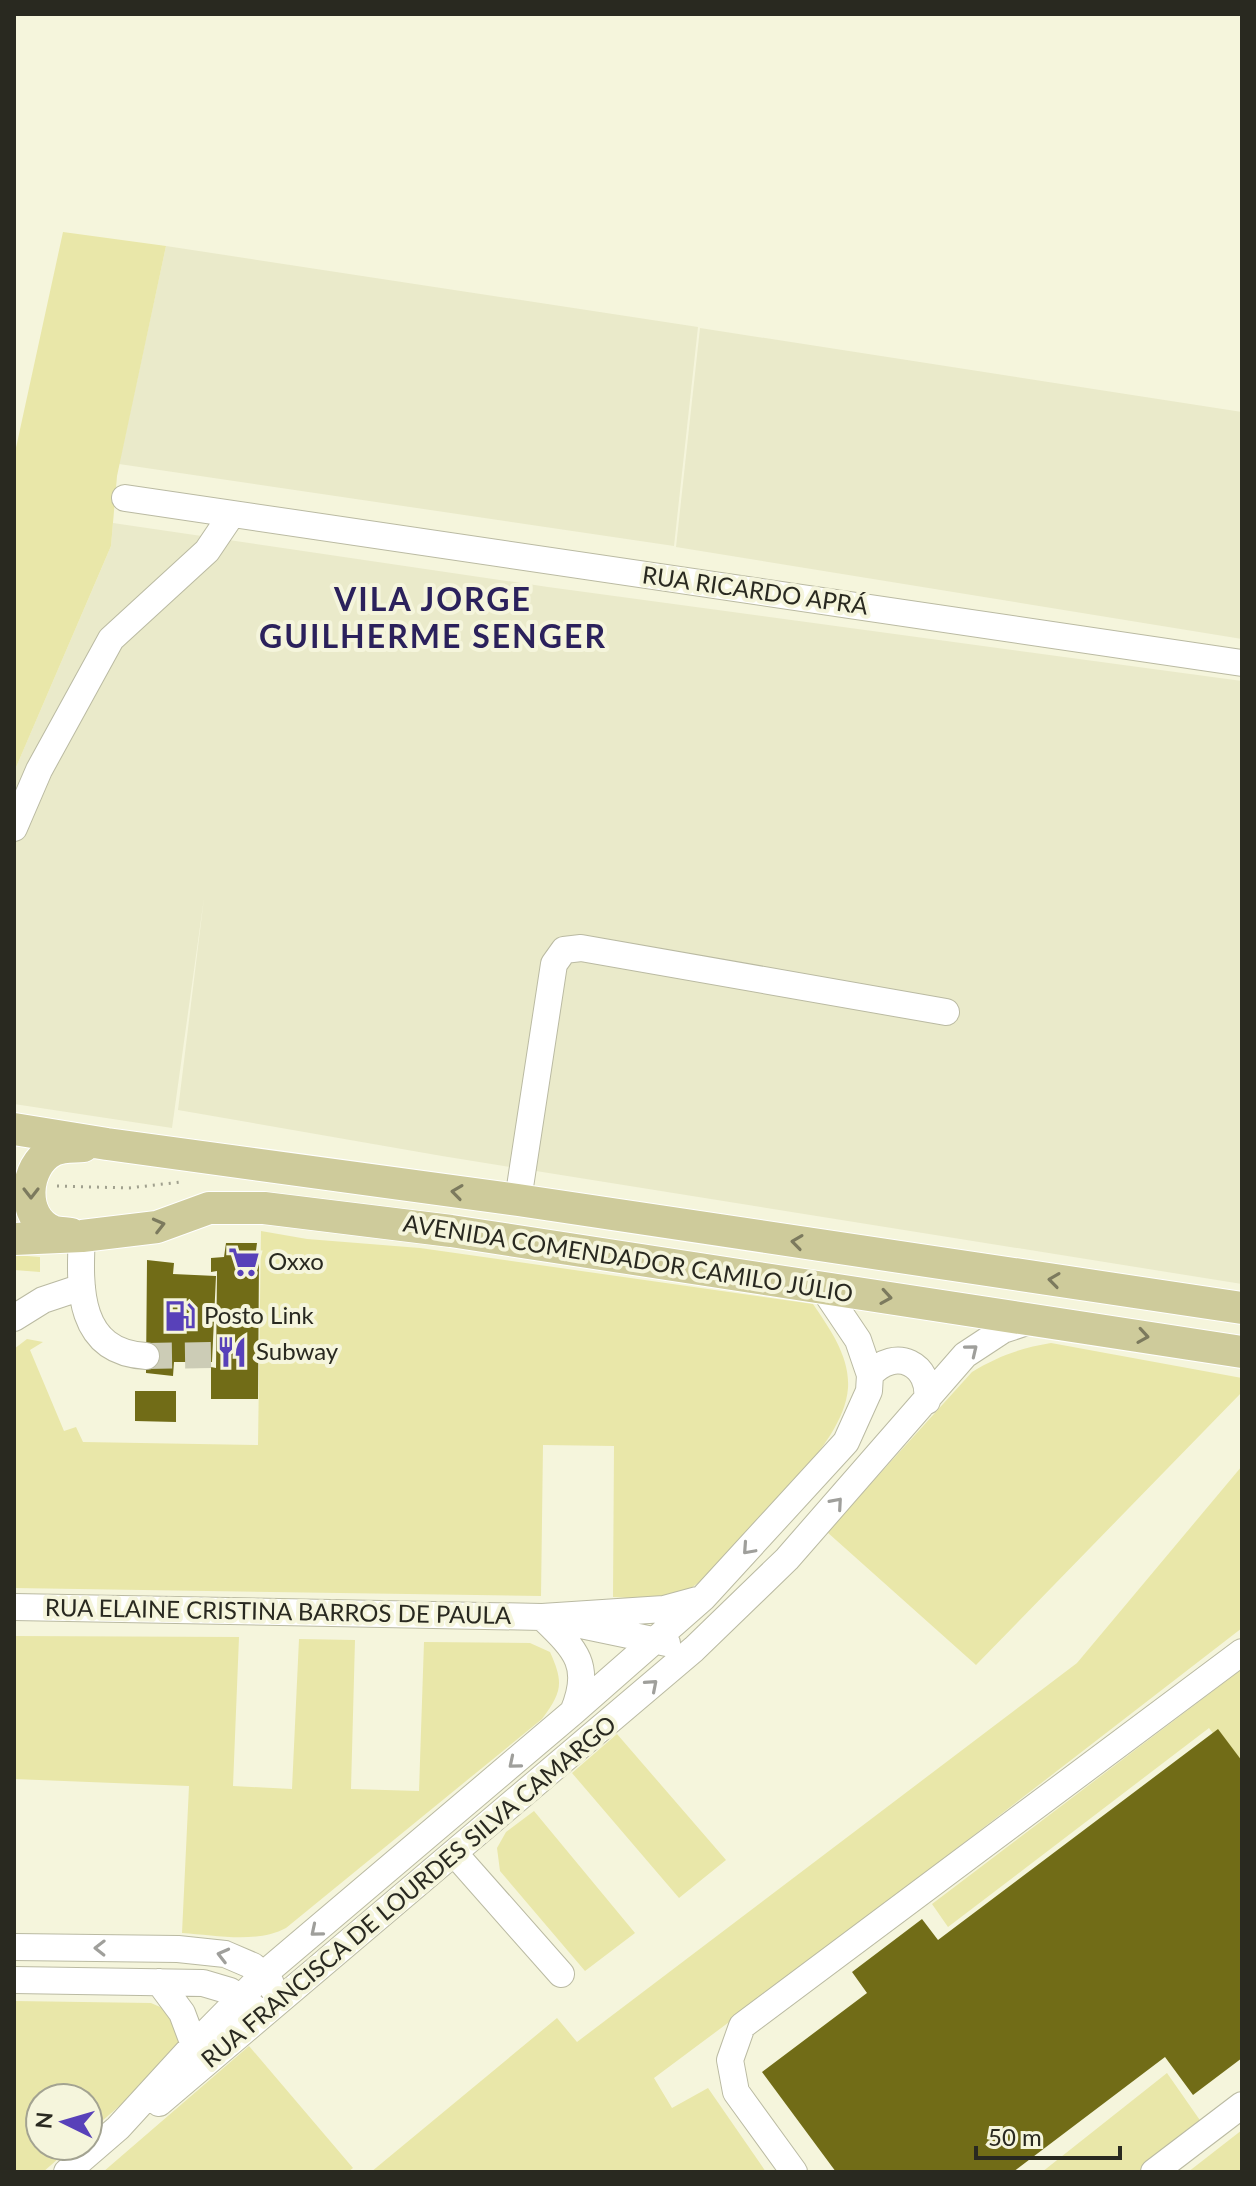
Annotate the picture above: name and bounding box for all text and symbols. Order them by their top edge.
street label: RUA RICARDO APRÁ [640,559,871,620]
district label: VILA JORGE GUILHERME SENGER [259,579,607,655]
one-way arrow [450,1183,463,1200]
one-way arrow [22,1187,40,1199]
street label: AVENIDA COMENDADOR CAMILO JÚLIO [401,1208,855,1307]
one-way arrow [151,1217,165,1234]
one-way arrow [790,1234,804,1251]
supermarket icon: Oxxo [227,1245,261,1279]
place label: Oxxo [268,1246,324,1275]
one-way arrow [1047,1272,1061,1289]
one-way arrow [879,1288,892,1305]
fuel station icon: Posto Link [163,1299,197,1333]
place label: Posto Link [204,1300,315,1329]
one-way arrow [1136,1327,1149,1344]
restaurant icon: Subway [215,1335,249,1369]
place label: Subway [256,1336,339,1365]
one-way arrow [963,1345,978,1360]
one-way arrow [827,1497,841,1512]
one-way arrow [743,1540,757,1555]
street label: RUA ELAINE CRISTINA BARROS DE PAULA [45,1592,512,1629]
one-way arrow [643,1680,657,1695]
street label: RUA FRANCISCA DE LOURDES SILVA CAMARGO [195,1709,621,2073]
one-way arrow [509,1753,523,1768]
one-way arrow [310,1921,325,1936]
one-way arrow [93,1939,106,1957]
one-way arrow [217,1947,231,1964]
north arrow [24,2082,104,2162]
scale bar [976,2110,1120,2160]
text: N [29,2111,58,2130]
text: 50 m [988,2122,1042,2151]

